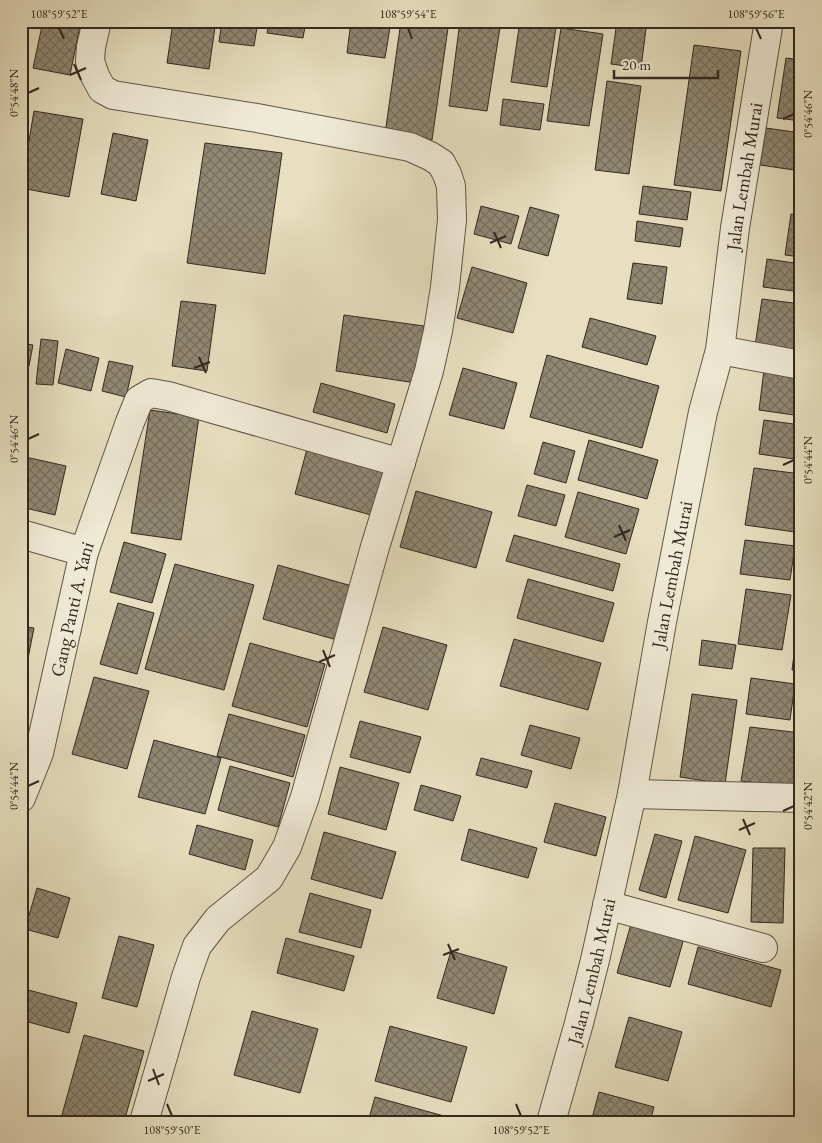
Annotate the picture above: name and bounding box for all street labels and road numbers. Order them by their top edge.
street label: Jalan Lembah Murai [720,100,768,254]
street label: Jalan Lembah Murai [645,498,698,652]
street label: Gang Panti A. Yani [44,538,100,679]
street label: Jalan Lembah Murai [561,896,621,1049]

